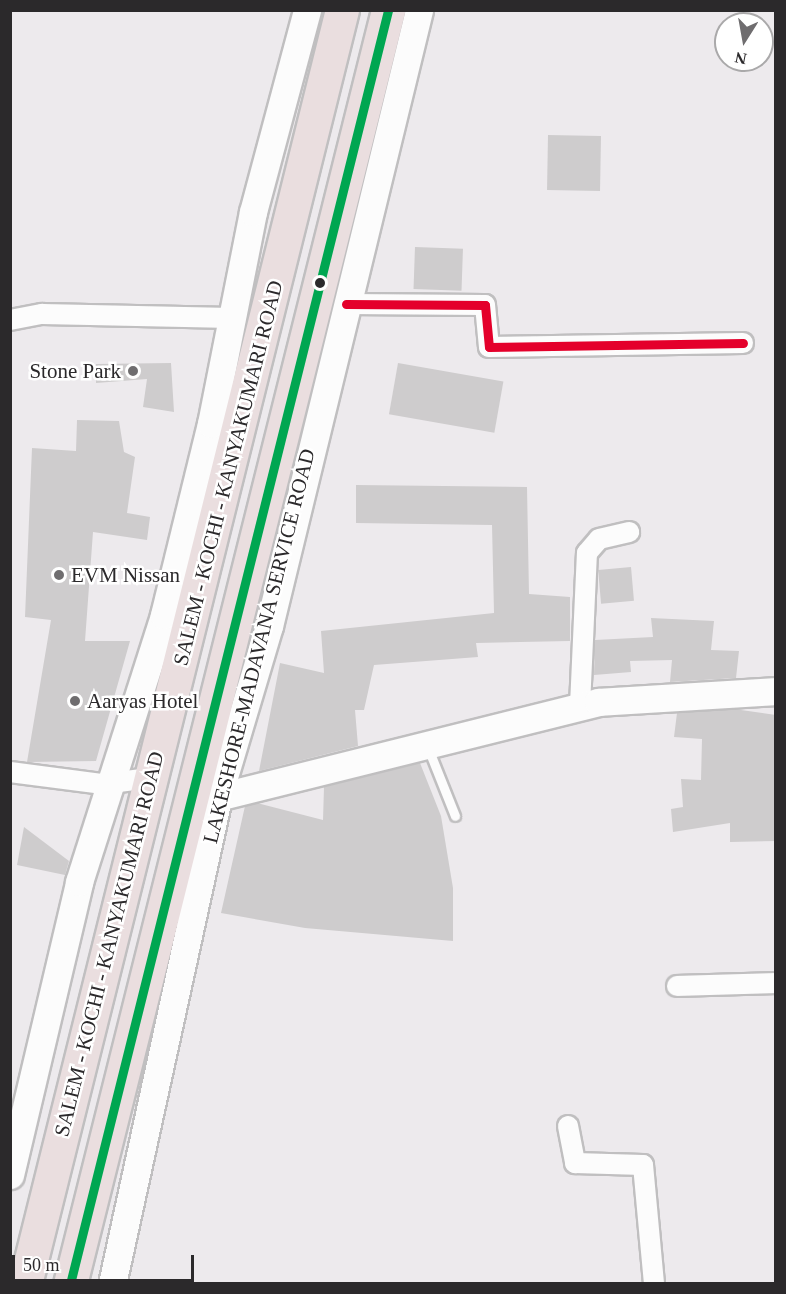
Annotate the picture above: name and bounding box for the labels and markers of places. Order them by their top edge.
unlabelled marker [314,277,326,289]
place label: Stone Park [29,358,121,384]
marker: Stone Park [126,364,140,378]
place label: EVM Nissan [71,562,180,588]
marker: EVM Nissan [52,568,66,582]
place label: Aaryas Hotel [87,688,198,714]
marker: Aaryas Hotel [68,694,82,708]

